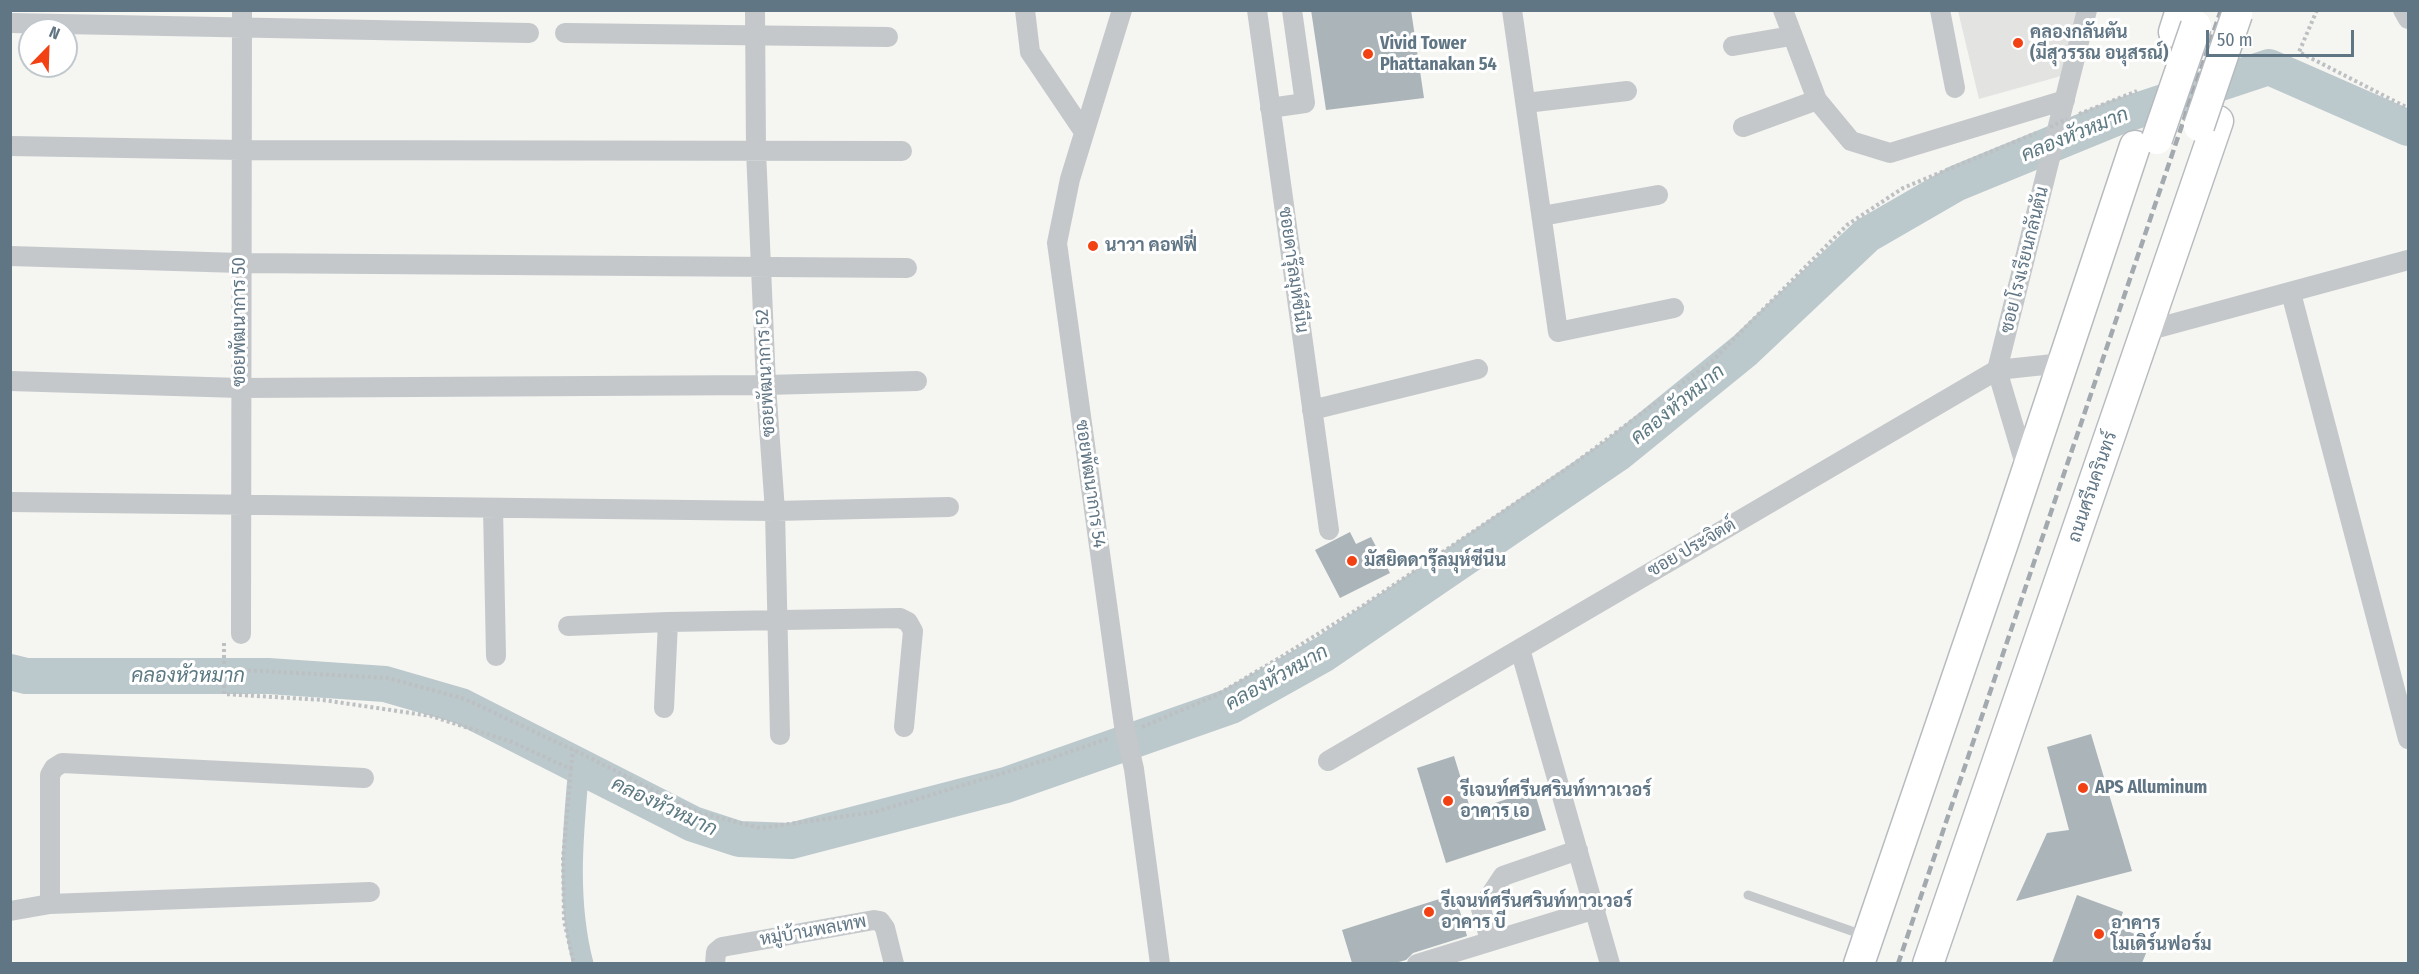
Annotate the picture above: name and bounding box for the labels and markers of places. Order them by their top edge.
place label: คลองกลันตัน (มีสุวรรณ อนุสรณ์) [2030,22,2168,64]
place label: Vivid Tower Phattanakan 54 [1380,33,1497,76]
marker: คลองกลันตัน (มีสุวรรณ อนุสรณ์) [2011,36,2025,50]
marker: Vivid Tower Phattanakan 54 [1361,47,1375,61]
place label: นาวา คอฟฟี่ [1105,235,1197,257]
marker: นาวา คอฟฟี่ [1086,239,1100,253]
place label: มัสยิดดารุ๊ลมุห์ซีนีน [1364,550,1506,572]
marker: มัสยิดดารุ๊ลมุห์ซีนีน [1345,554,1359,568]
place label: APS Alluminum [2095,777,2207,799]
place label: รีเจนท์ศรีนศรินท์ทาวเวอร์ อาคาร เอ [1460,780,1651,822]
marker: APS Alluminum [2076,781,2090,795]
marker: รีเจนท์ศรีนศรินท์ทาวเวอร์ อาคาร เอ [1441,794,1455,808]
place label: รีเจนท์ศรีนศรินท์ทาวเวอร์ อาคาร บี [1441,891,1632,934]
marker: รีเจนท์ศรีนศรินท์ทาวเวอร์ อาคาร บี [1422,905,1436,919]
place label: อาคาร โมเดิร์นฟอร์ม [2111,913,2212,956]
marker: อาคาร โมเดิร์นฟอร์ม [2092,927,2106,941]

